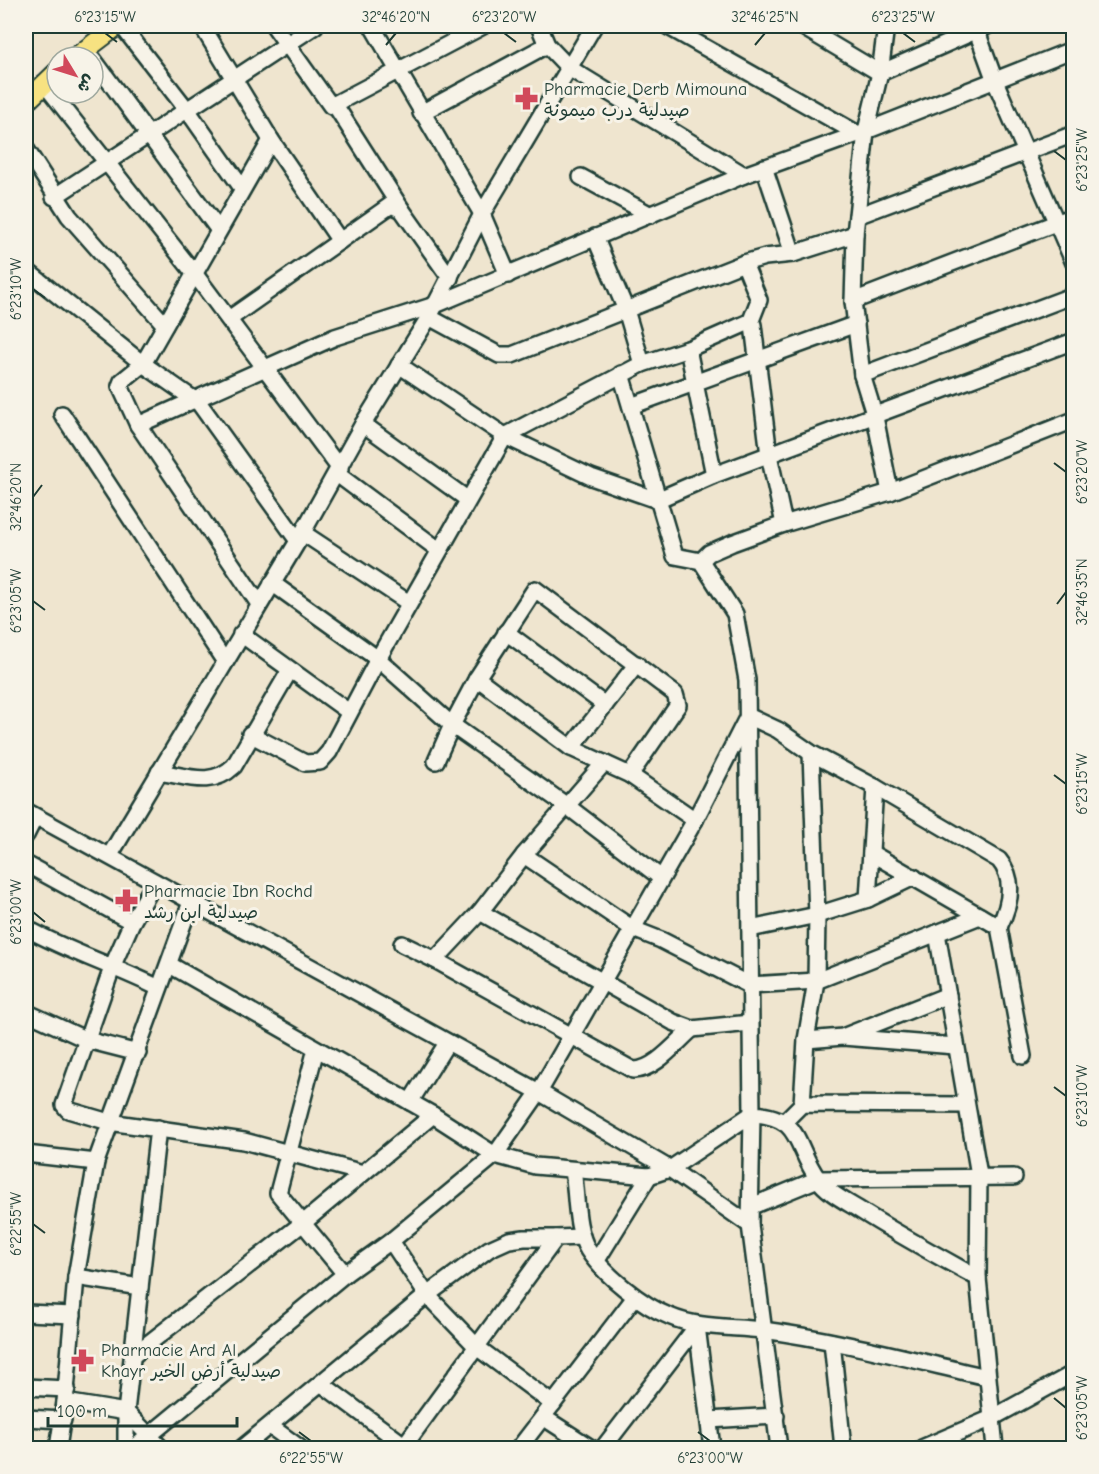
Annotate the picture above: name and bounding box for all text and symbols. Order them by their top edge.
text: 6°23'15"W [74,8,136,26]
text: 32°46'20"N [362,8,430,26]
text: 6°23'20"W [472,8,536,26]
text: 32°46'25"N [731,8,799,26]
text: 6°23'25"W [871,8,935,26]
north arrow [45,45,105,105]
text: ش [74,71,99,96]
place label: Pharmacie Derb Mimouna صيدلية درب ميمونة [544,79,747,121]
pharmacy icon: Pharmacie Derb Mimouna صيدلية درب ميمونة [513,86,539,112]
text: 6°23'25"W [1073,128,1091,192]
text: 6°23'10"W [7,258,25,320]
text: 6°23'20"W [1073,440,1091,504]
text: 32°46'20"N [7,463,25,531]
text: 32°46'35"N [1073,558,1091,626]
text: 6°23'05"W [7,569,25,633]
text: 6°23'15"W [1073,753,1091,815]
text: 6°23'00"W [7,879,25,945]
place label: Pharmacie Ibn Rochd صيدلية ابن رشد [144,881,313,923]
pharmacy icon: Pharmacie Ibn Rochd صيدلية ابن رشد [113,888,139,914]
text: 6°23'10"W [1073,1065,1091,1127]
text: 6°22'55"W [7,1192,25,1256]
place label: Pharmacie Ard Al Khayr صيدلية أرض الخير [101,1340,281,1382]
pharmacy icon: Pharmacie Ard Al Khayr صيدلية أرض الخير [70,1347,96,1373]
text: 6°23'05"W [1073,1376,1091,1440]
scale bar [48,1390,237,1428]
text: 100 m [57,1401,107,1422]
text: 6°22'55"W [279,1449,343,1467]
text: 6°23'00"W [677,1449,743,1467]

